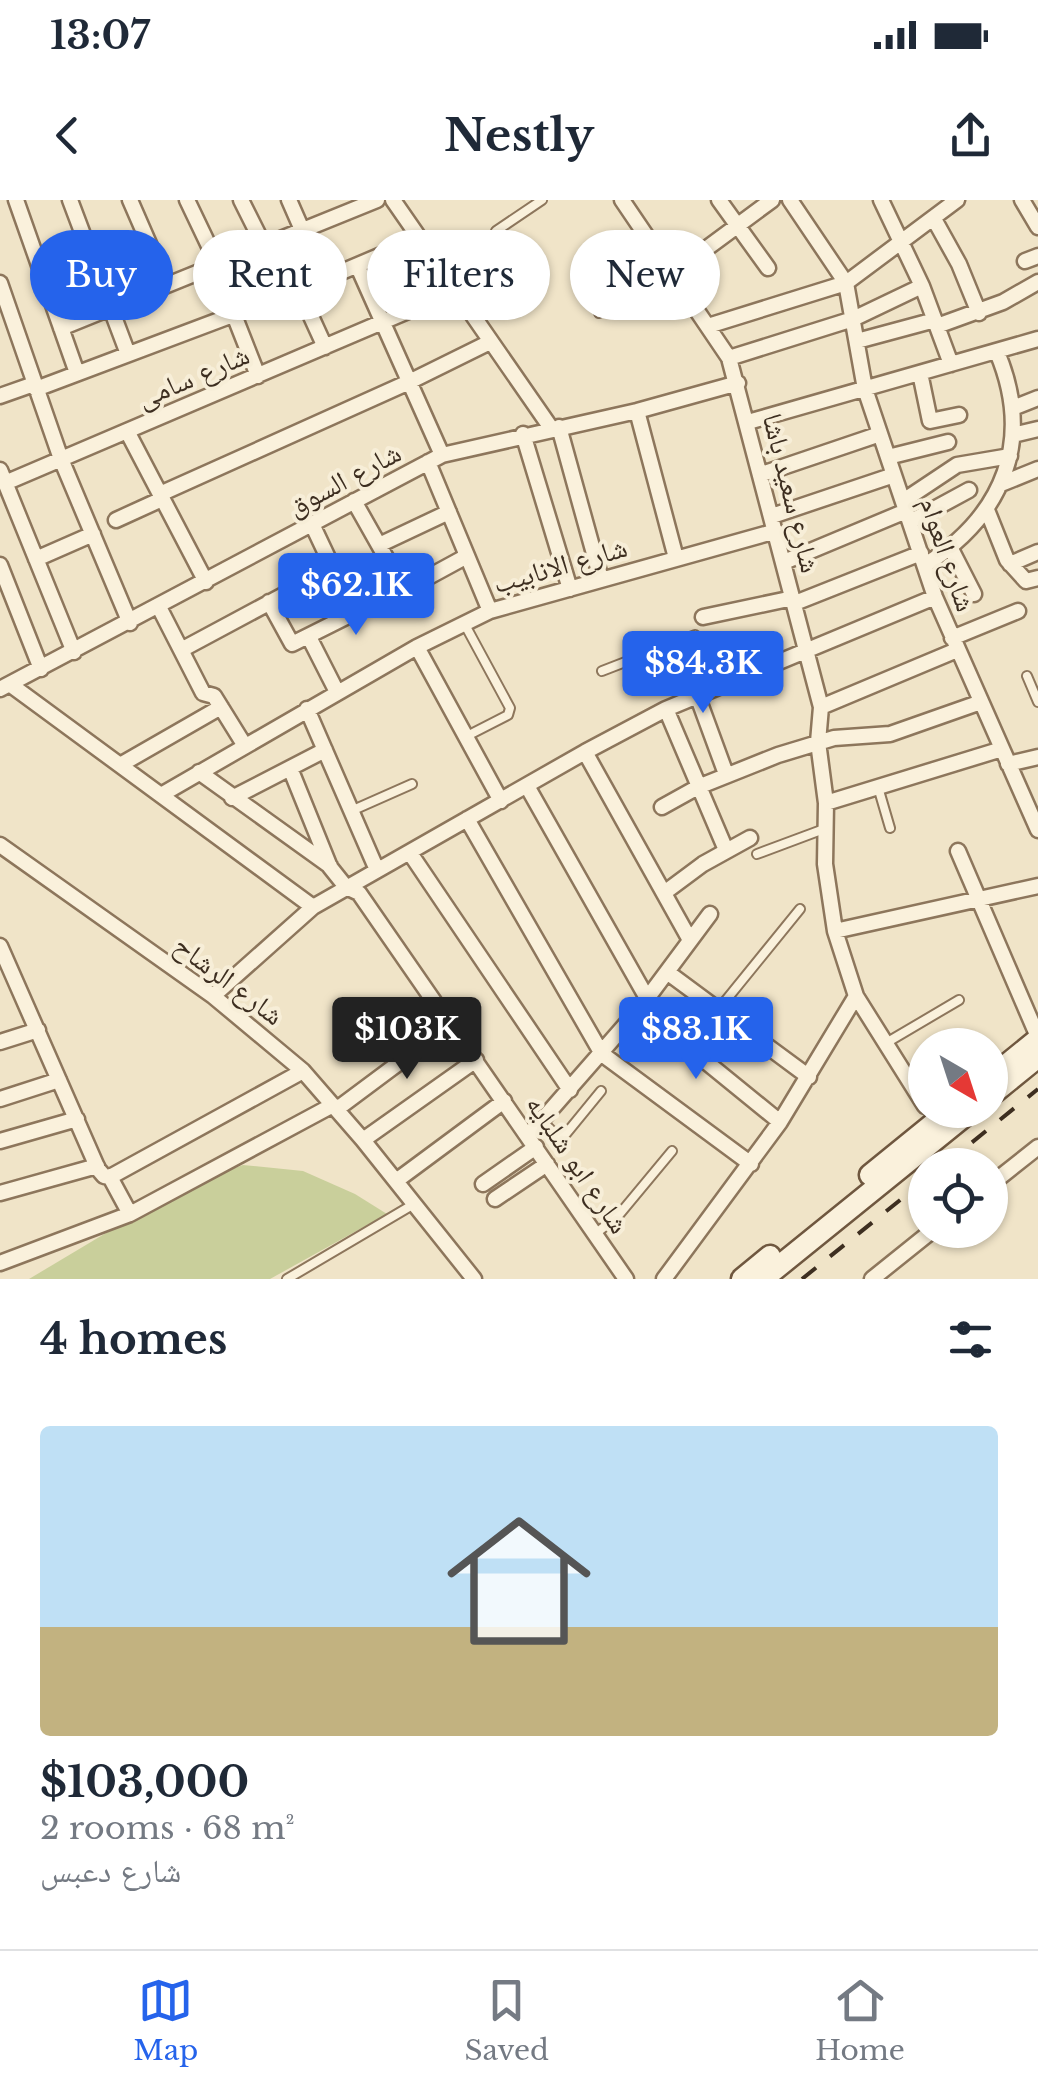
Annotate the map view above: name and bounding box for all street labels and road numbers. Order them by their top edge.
street label: شارع سامى [132,337,255,416]
street label: شارع سعيد باشا [755,410,828,576]
street label: شارع السوق [281,435,407,524]
street label: شارع العوام [911,492,983,616]
street label: شارع الانابيب [489,530,631,601]
street label: شارع الرشاح [167,928,291,1033]
street label: شارع ابو شلبايه [518,1088,637,1240]

